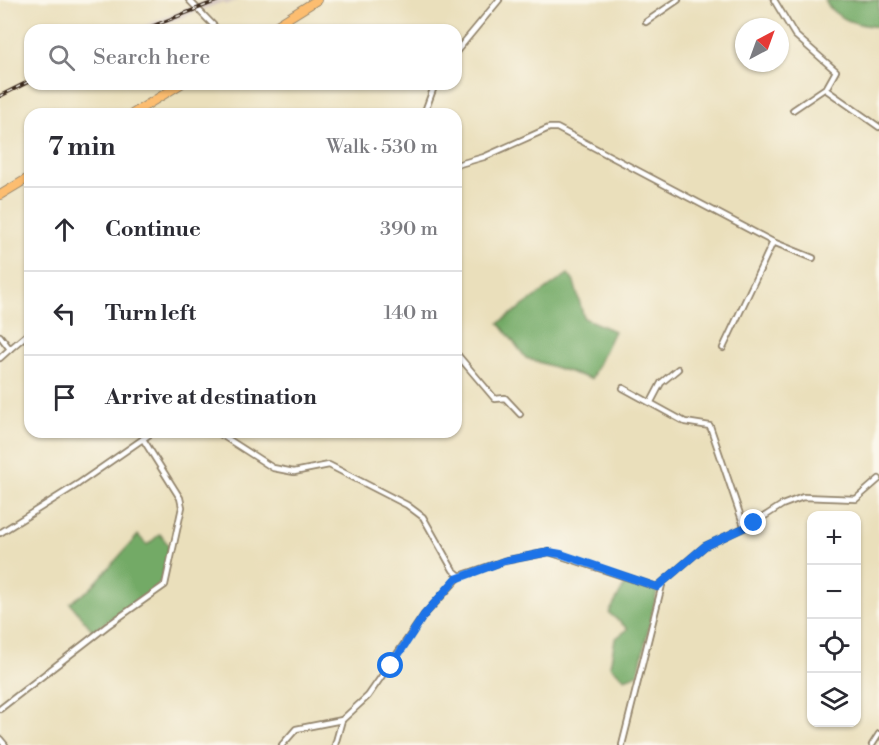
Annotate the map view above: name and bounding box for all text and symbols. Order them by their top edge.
north arrow [735,18,789,72]
search box [24,24,462,90]
icon: search [45,41,78,74]
text: Search here [93,44,210,71]
text: 7 min [48,131,115,163]
text: Walk · 530 m [326,135,438,160]
icon: ahead [48,213,81,246]
text: Continue [105,216,201,243]
text: 390 m [380,217,438,242]
icon: left [48,297,81,330]
text: Turn left [105,300,196,327]
text: 140 m [383,301,438,326]
icon: arrive [48,381,81,414]
text: Arrive at destination [105,384,317,411]
route end [740,509,766,535]
map controls [807,511,861,727]
button: + [807,511,861,565]
button: − [807,565,861,619]
button: locate [807,619,861,673]
route start [377,652,403,678]
button: layers [807,673,861,727]

